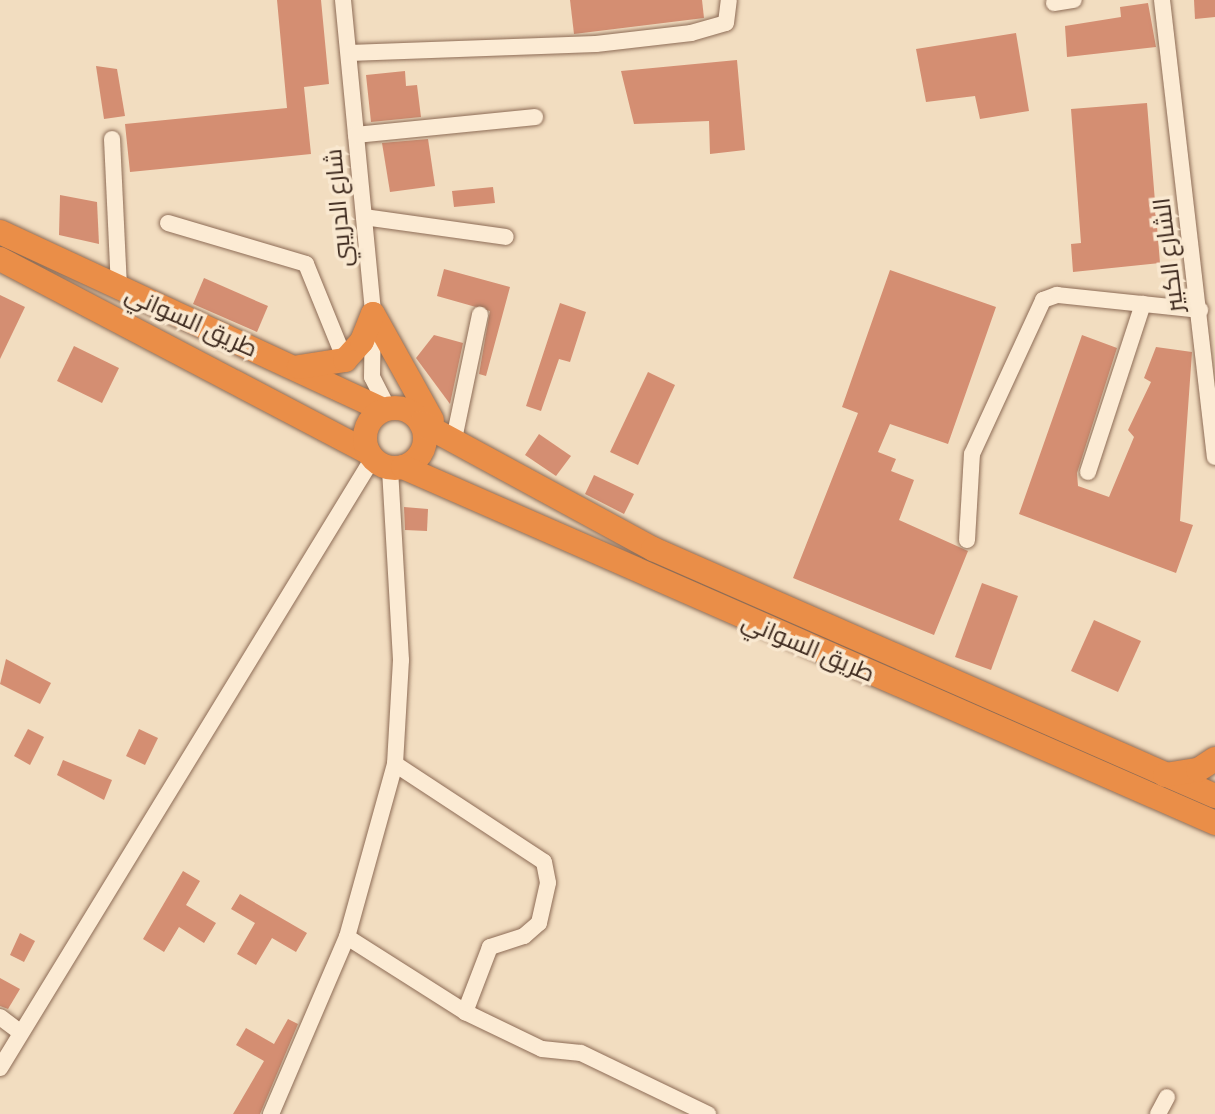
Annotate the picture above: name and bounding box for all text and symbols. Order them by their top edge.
street label: شارع الدريبي [319,148,359,268]
street label: الشارع الكبير [1148,196,1190,314]
street label: طريق السواني [121,280,261,364]
street label: طريق السواني [737,607,879,689]

